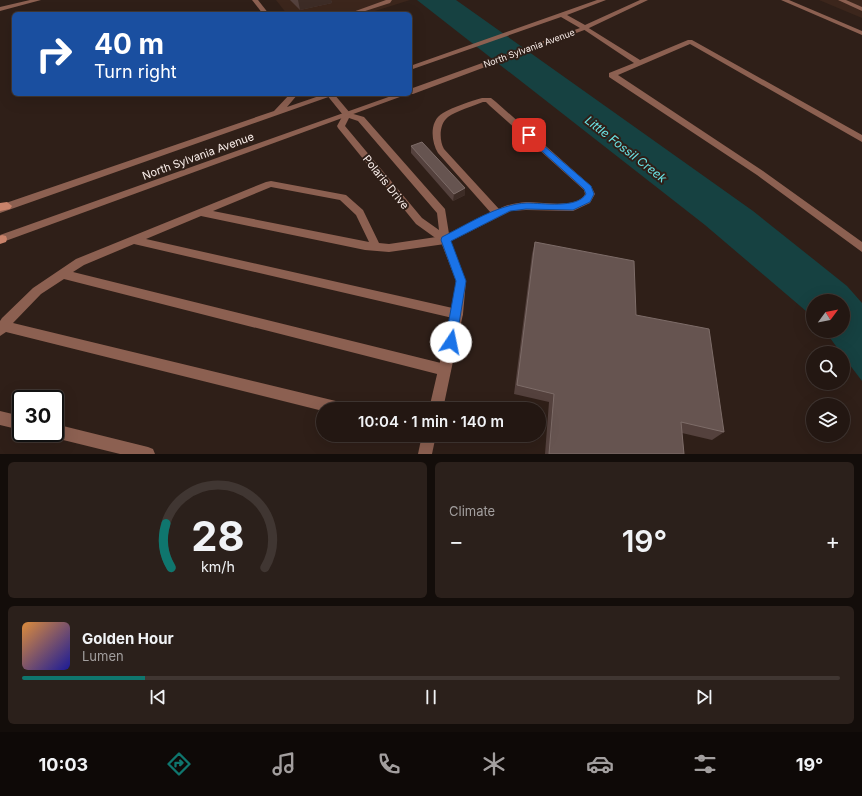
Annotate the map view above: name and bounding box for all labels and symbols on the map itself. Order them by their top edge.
street label: North Sylvania Avenue [482,26,576,70]
water label: Little Fossil Creek [582,112,670,186]
pin [512,118,546,152]
street label: North Sylvania Avenue [140,129,256,183]
street label: Polaris Drive [360,152,412,212]
north arrow [806,294,850,338]
position arrow [430,321,472,363]
speed limit sign: 30 [12,390,64,442]

